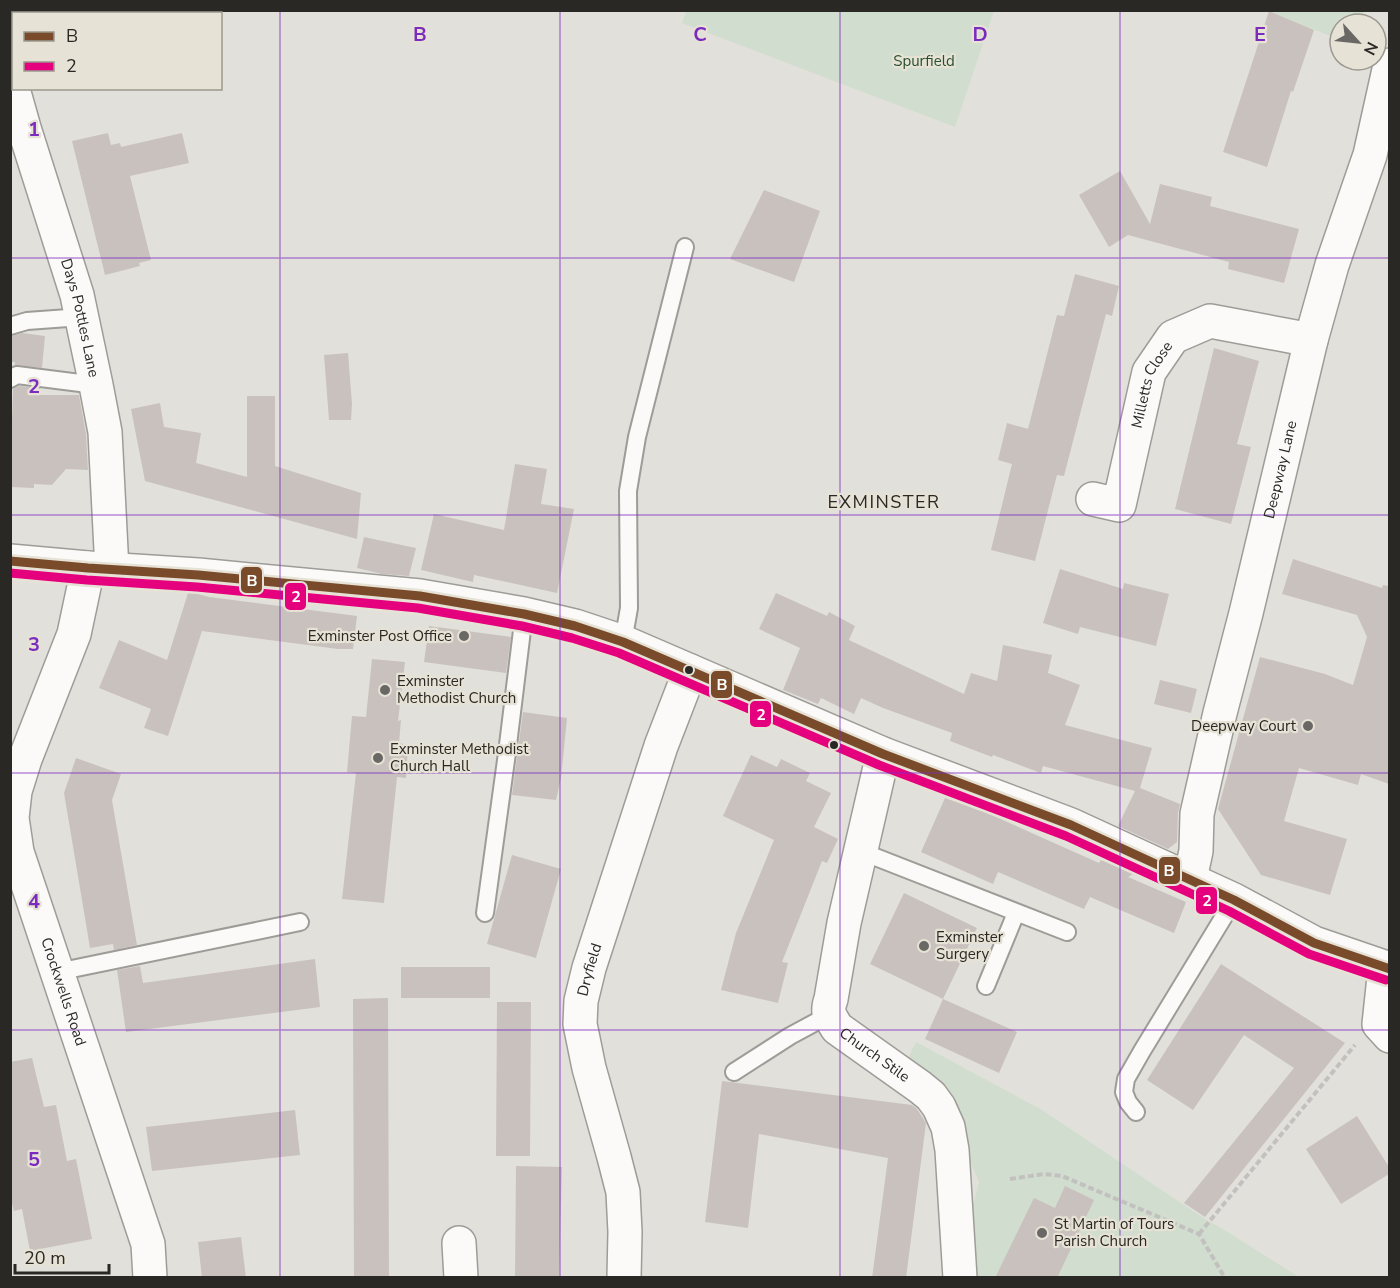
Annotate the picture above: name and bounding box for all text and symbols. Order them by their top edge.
legend [12,12,222,90]
north arrow [1328,12,1388,72]
text: B [413,21,427,48]
text: C [693,21,707,48]
text: D [972,21,988,48]
text: E [1254,21,1266,48]
text: B [66,24,78,48]
text: N [1358,38,1383,59]
park label: Spurfield [893,51,955,71]
text: 2 [66,54,77,78]
text: 1 [28,116,40,143]
street label: Days Pottles Lane [56,256,104,379]
street label: Milletts Close [1127,337,1177,430]
text: 2 [28,373,40,400]
street label: Deepway Lane [1259,418,1301,521]
district label: EXMINSTER [827,490,941,514]
line badge: B [240,566,263,594]
text: B [246,570,258,592]
line badge: 2 [284,582,307,611]
text: 2 [291,586,301,608]
place label: Exminster Post Office [308,626,452,646]
marker: Exminster Post Office [457,629,471,643]
text: 3 [28,631,40,658]
unlabelled marker [683,664,695,676]
line badge: B [710,670,733,699]
place label: Exminster Methodist Church [397,671,516,708]
text: B [716,674,728,696]
marker: Exminster Methodist Church [378,683,392,697]
line badge: 2 [749,700,772,728]
text: 2 [756,704,766,726]
place label: Deepway Court [1191,716,1297,736]
marker: Deepway Court [1301,719,1315,733]
place label: Exminster Methodist Church Hall [390,739,529,776]
unlabelled marker [828,739,840,751]
marker: Exminster Methodist Church Hall [371,751,385,765]
line badge: B [1158,856,1181,885]
text: B [1163,860,1175,882]
line badge: 2 [1195,886,1218,915]
text: 4 [28,888,40,915]
text: 2 [1202,890,1212,912]
place label: Exminster Surgery [936,927,1004,964]
street label: Crockwells Road [36,935,91,1049]
marker: Exminster Surgery [917,939,931,953]
street label: Dryfield [573,941,606,998]
street label: Church Stile [835,1023,914,1087]
text: 5 [28,1146,40,1173]
place label: St Martin of Tours Parish Church [1054,1214,1174,1251]
marker: St Martin of Tours Parish Church [1035,1226,1049,1240]
scale bar [15,1237,110,1275]
text: 20 m [24,1246,66,1270]

